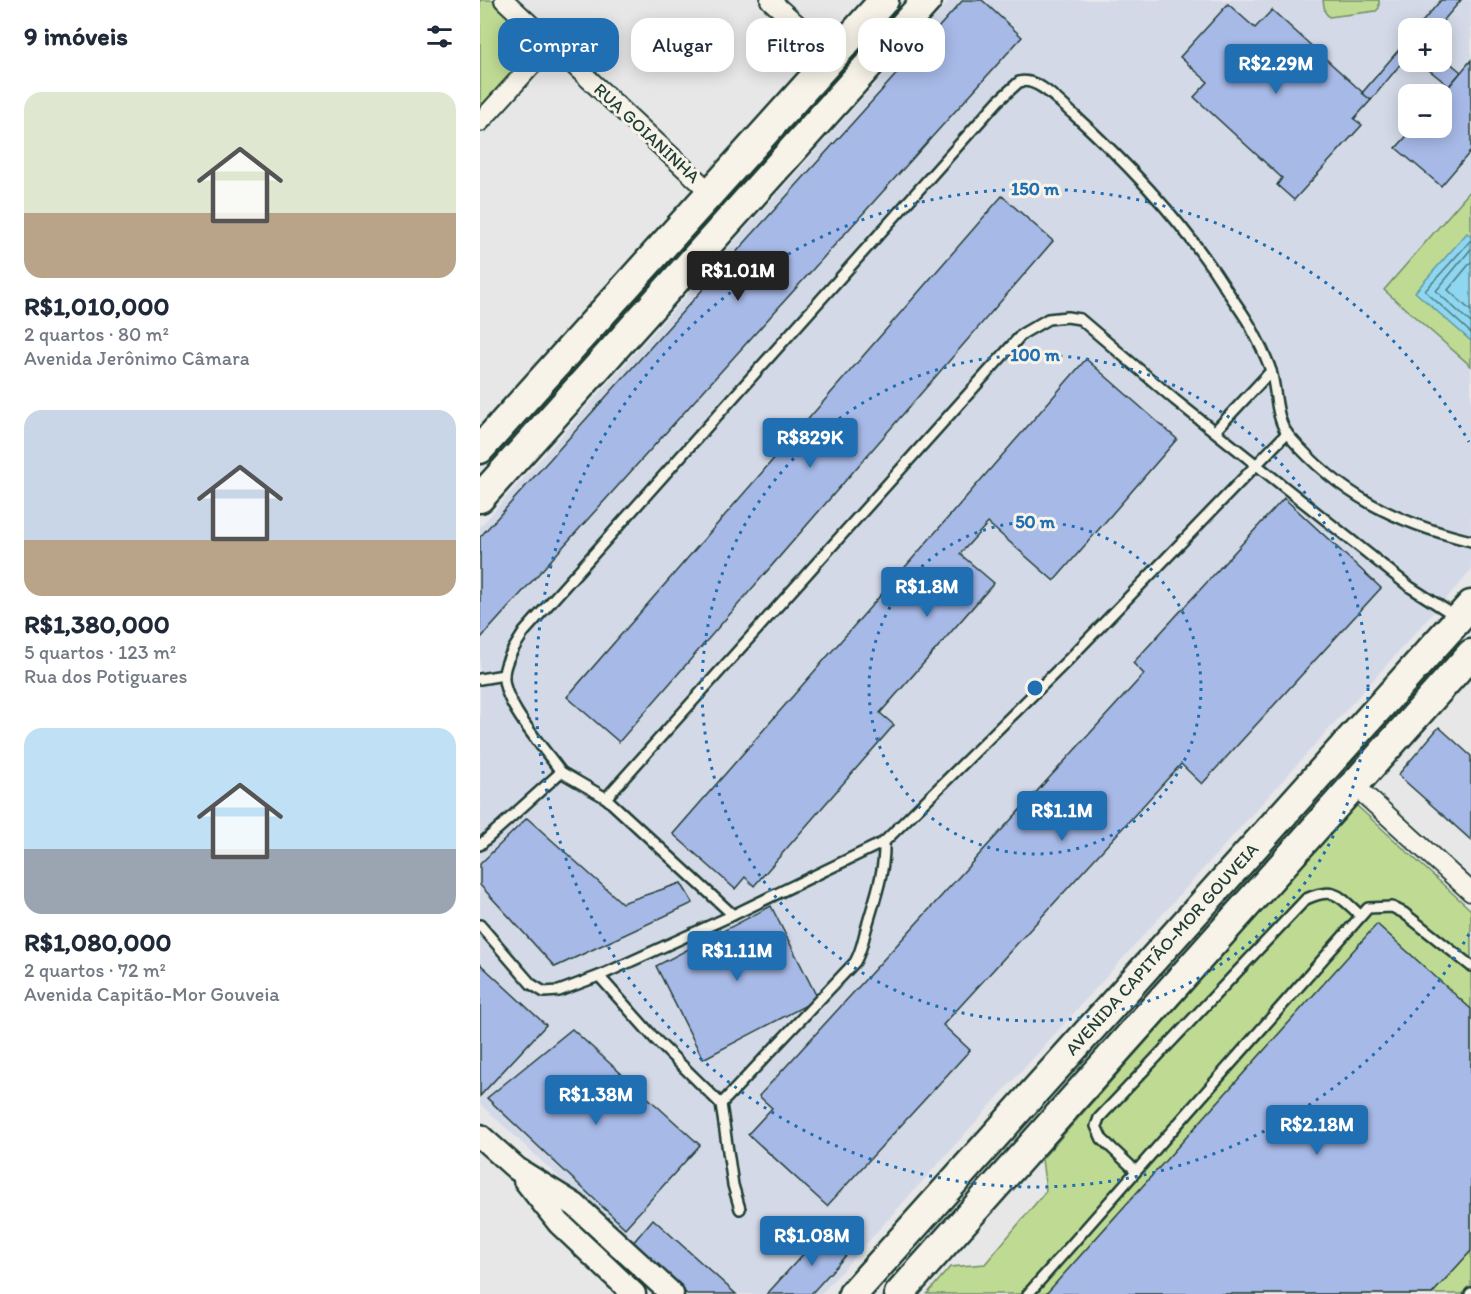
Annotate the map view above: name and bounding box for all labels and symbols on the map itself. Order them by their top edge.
pin: R$2.29M [1221,44,1331,95]
street label: RUA GOIANINHA [589,78,705,188]
text: 150 m [1011,178,1060,200]
pin: R$1.01M [683,251,793,302]
text: 100 m [1010,344,1061,366]
pin: R$829K [761,418,859,469]
text: 50 m [1015,511,1056,533]
pin: R$1.8M [878,567,976,618]
centre of rings [1025,678,1045,698]
pin: R$1.1M [1013,791,1111,842]
street label: AVENIDA CAPITÃO-MOR GOUVEIA [1061,838,1264,1060]
pin: R$1.11M [682,931,792,982]
pin: R$1.38M [541,1075,651,1126]
pin: R$2.18M [1262,1105,1372,1156]
pin: R$1.08M [757,1216,867,1267]

